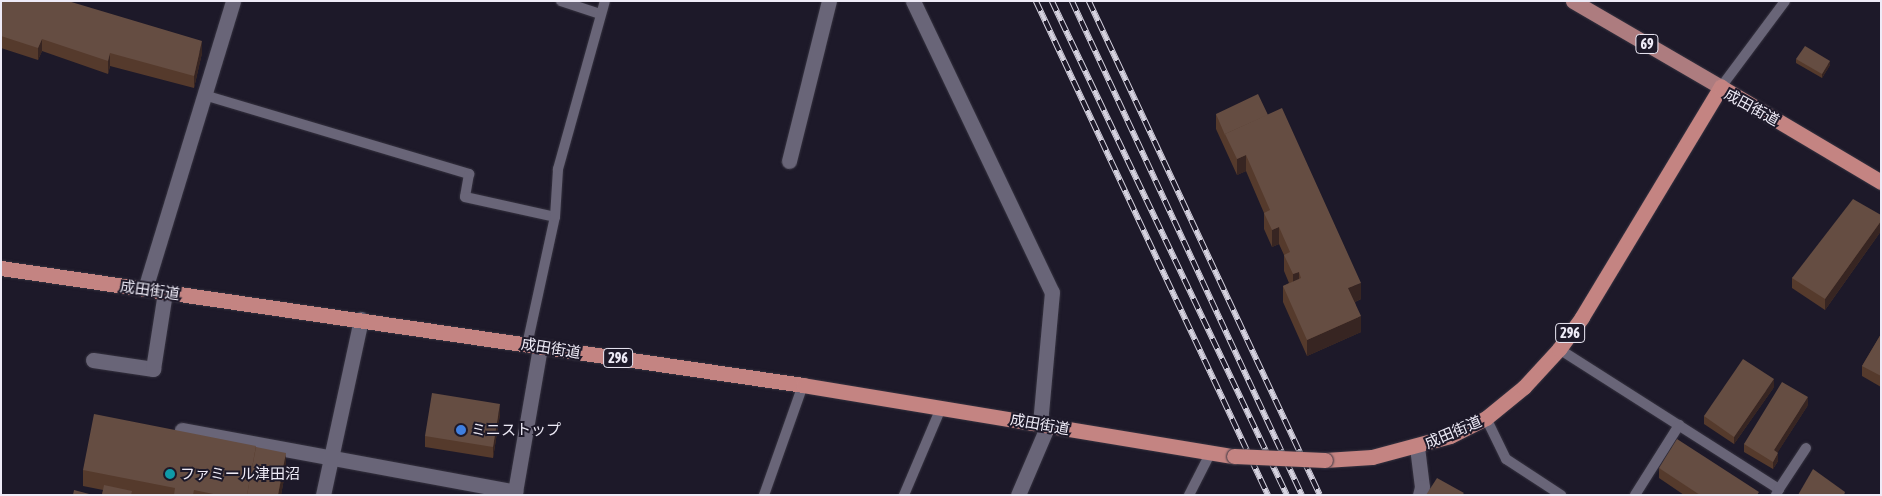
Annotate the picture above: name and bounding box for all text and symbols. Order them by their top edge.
road number: 69 [1634,33,1660,56]
street label: 成田街道 [1721,85,1783,129]
street label: 成田街道 [119,277,181,303]
road number: 296 [1555,322,1585,344]
street label: 成田街道 [520,334,582,362]
road number: 296 [603,346,633,369]
street label: 成田街道 [1009,410,1071,438]
street label: 成田街道 [1422,412,1484,452]
place label: ミニストップ [471,421,561,439]
marker: ミニストップ [455,424,467,436]
place label: ファミール津田沼 [180,465,300,483]
marker: ファミール津田沼 [164,468,176,480]

